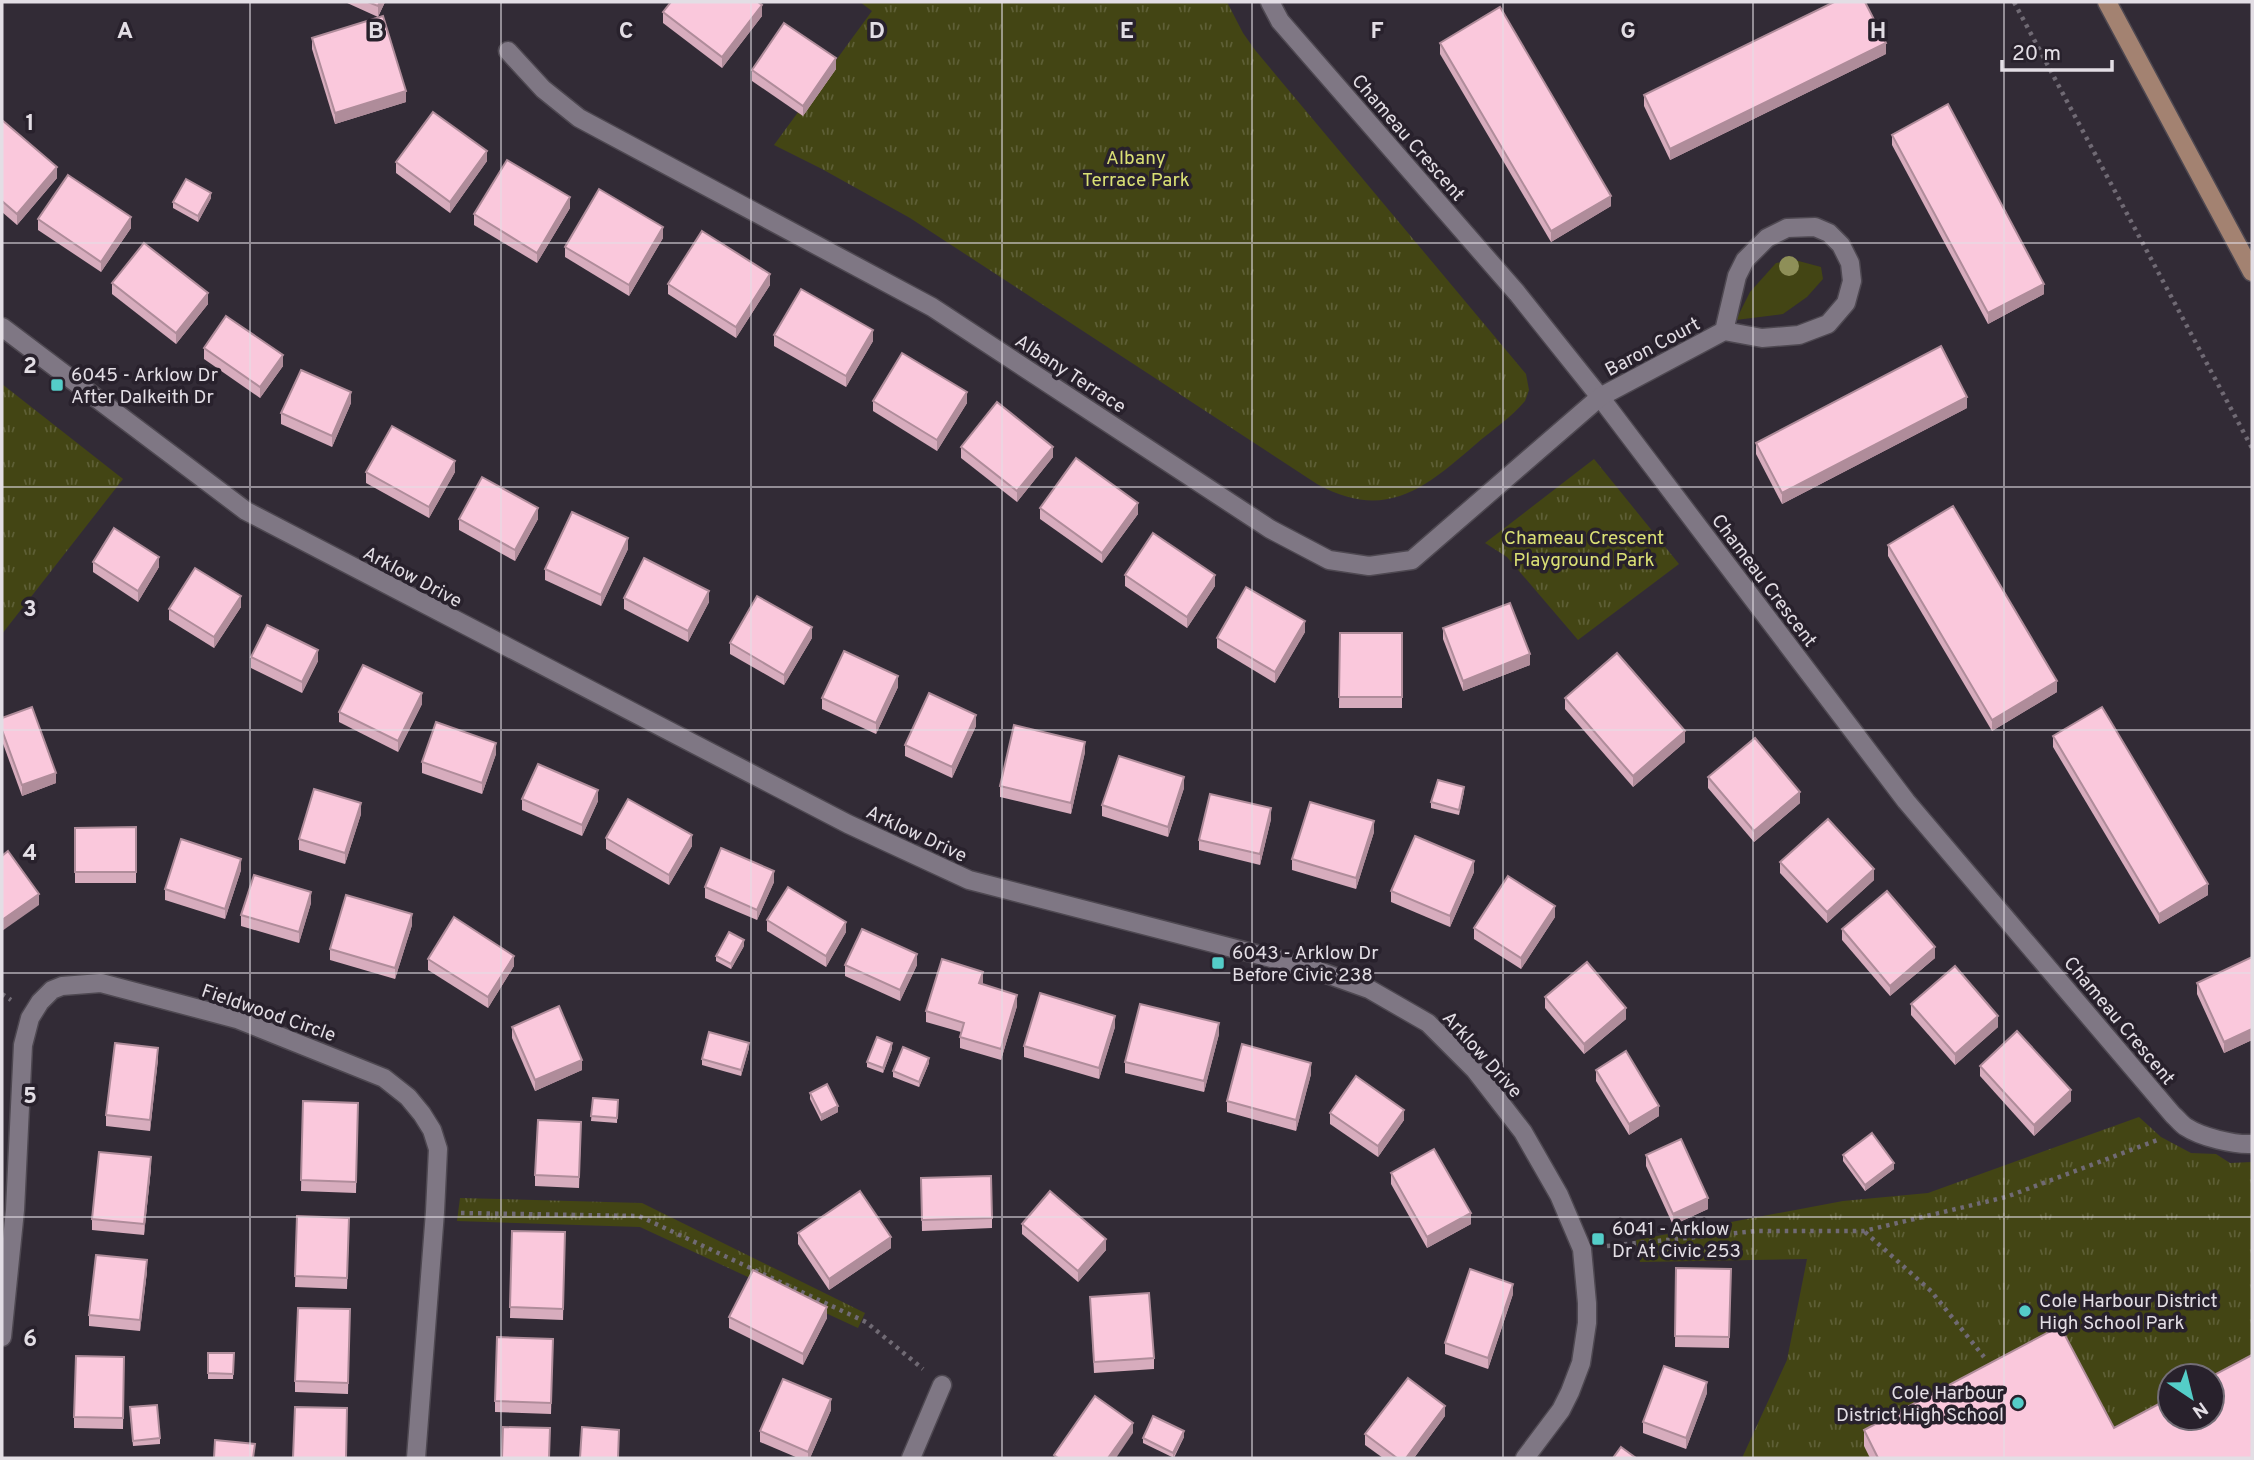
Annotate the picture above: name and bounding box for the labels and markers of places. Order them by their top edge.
place label: 6045 - Arklow Dr After Dalkeith Dr [71,364,219,410]
marker: 6045 - Arklow Dr After Dalkeith Dr [49,377,65,393]
place label: 6043 - Arklow Dr Before Civic 238 [1232,942,1379,988]
marker: 6043 - Arklow Dr Before Civic 238 [1210,955,1226,971]
place label: 6041 - Arklow Dr At Civic 253 [1612,1218,1741,1264]
marker: 6041 - Arklow Dr At Civic 253 [1590,1231,1606,1247]
place label: Cole Harbour District High School Park [2039,1290,2218,1336]
marker: Cole Harbour District High School Park [2017,1303,2033,1319]
place label: Cole Harbour District High School [1836,1382,2005,1428]
marker: Cole Harbour District High School [2010,1395,2026,1411]

